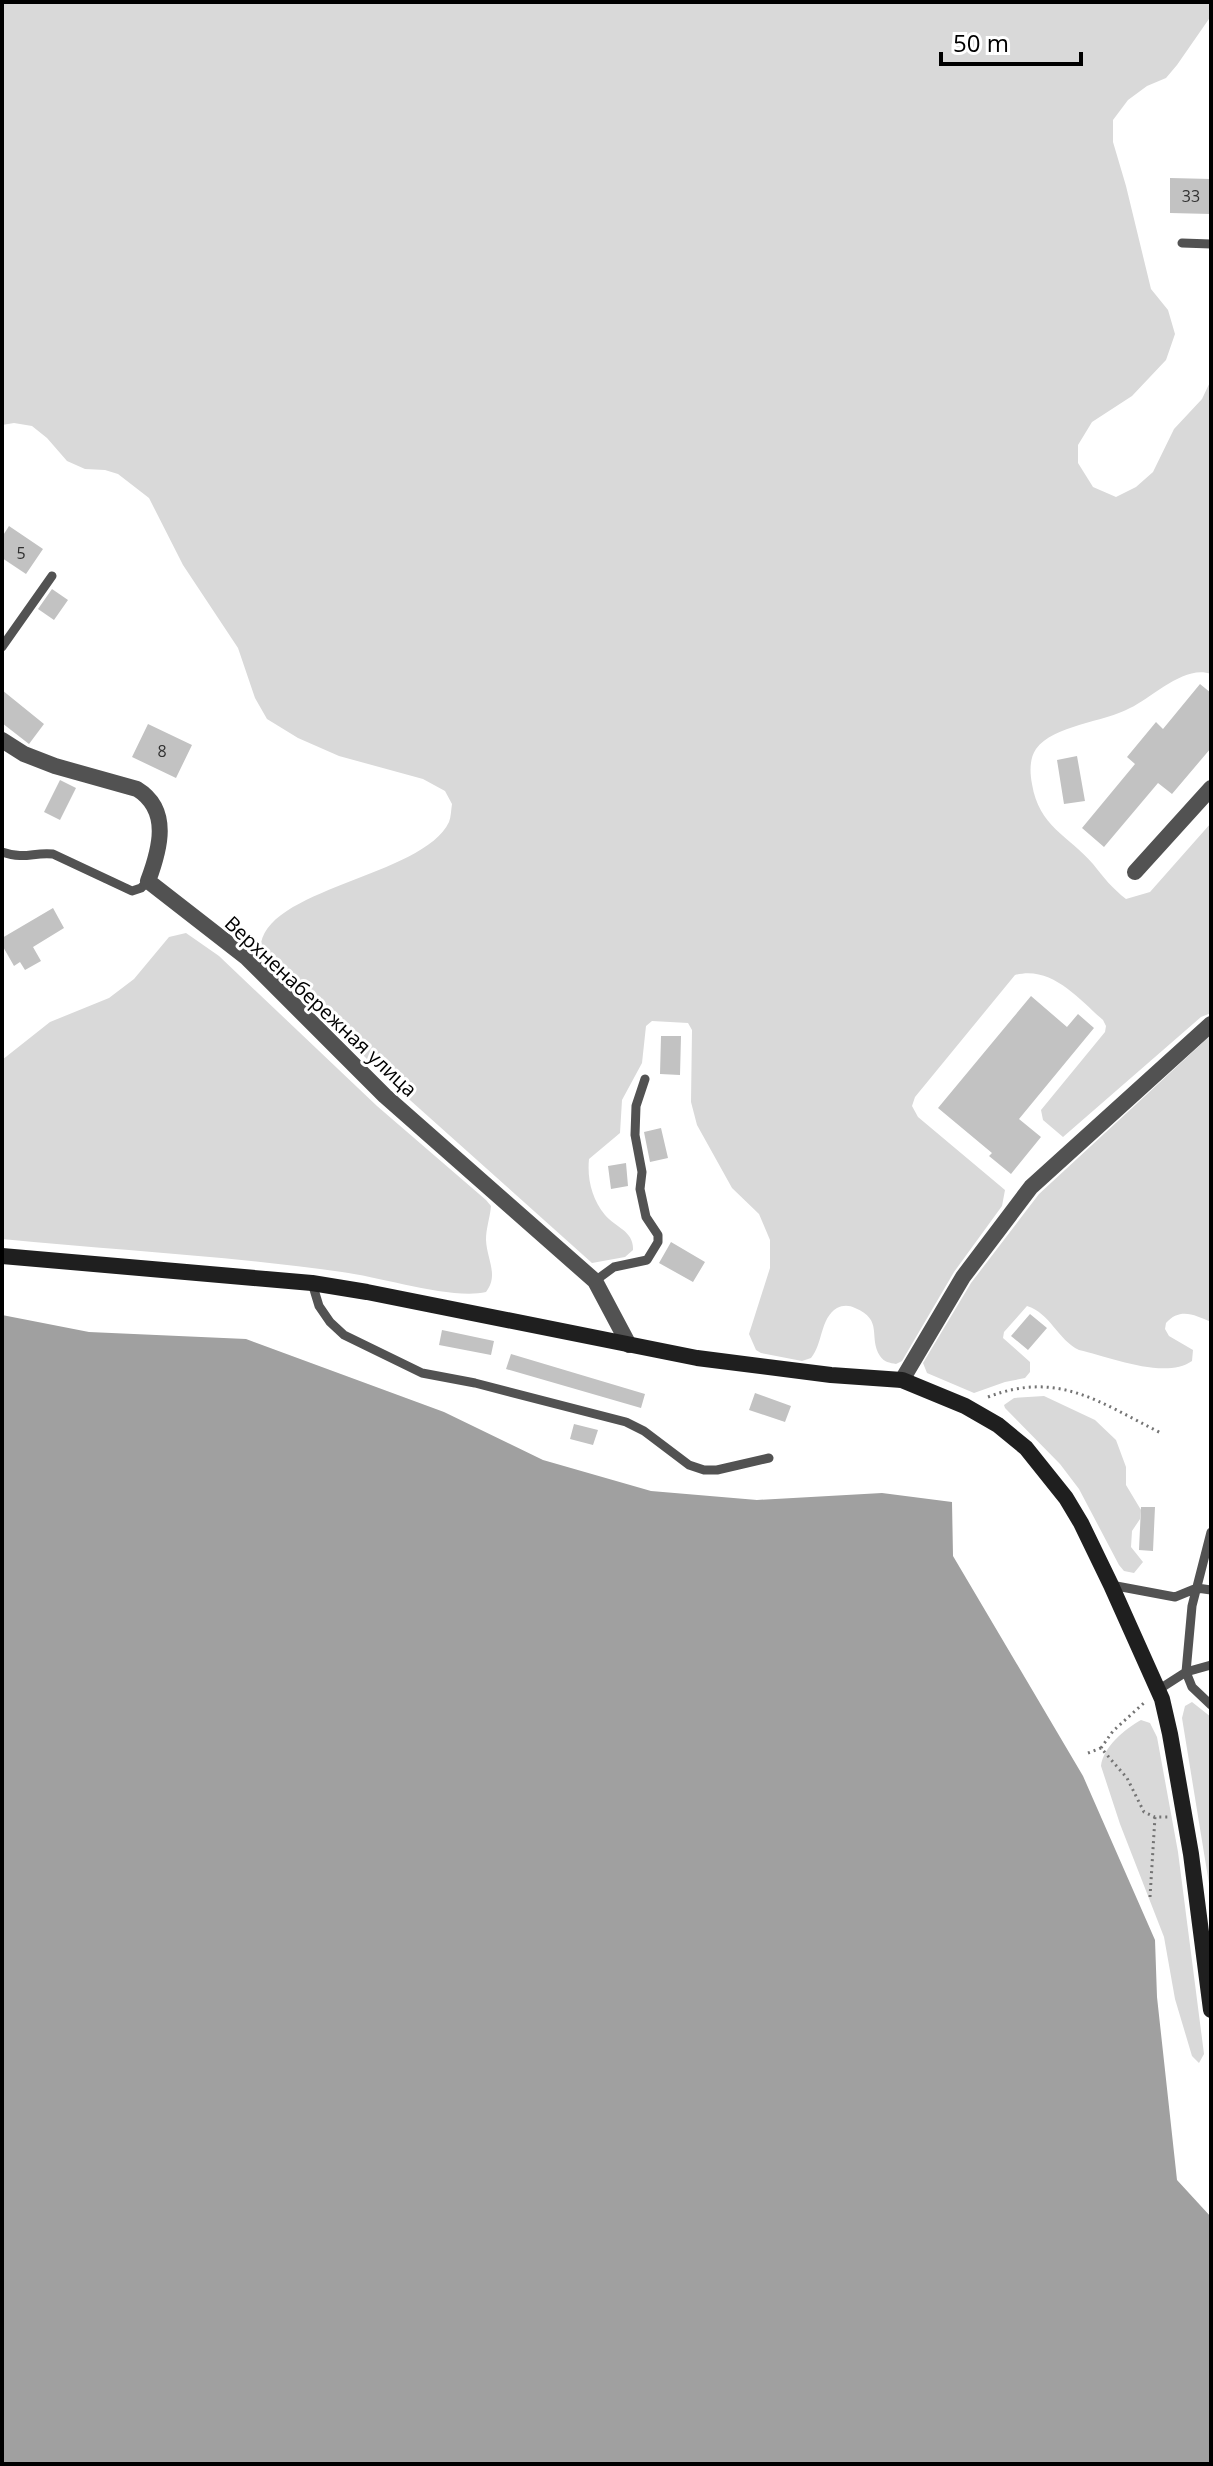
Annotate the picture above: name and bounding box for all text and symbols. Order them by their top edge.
scale bar [941,16,1081,66]
text: 50 m [953,26,1009,59]
house number: 33 [1182,185,1200,207]
house number: 5 [16,542,26,564]
house number: 8 [157,740,167,762]
street label: Верхненабережная улица [219,910,423,1102]

